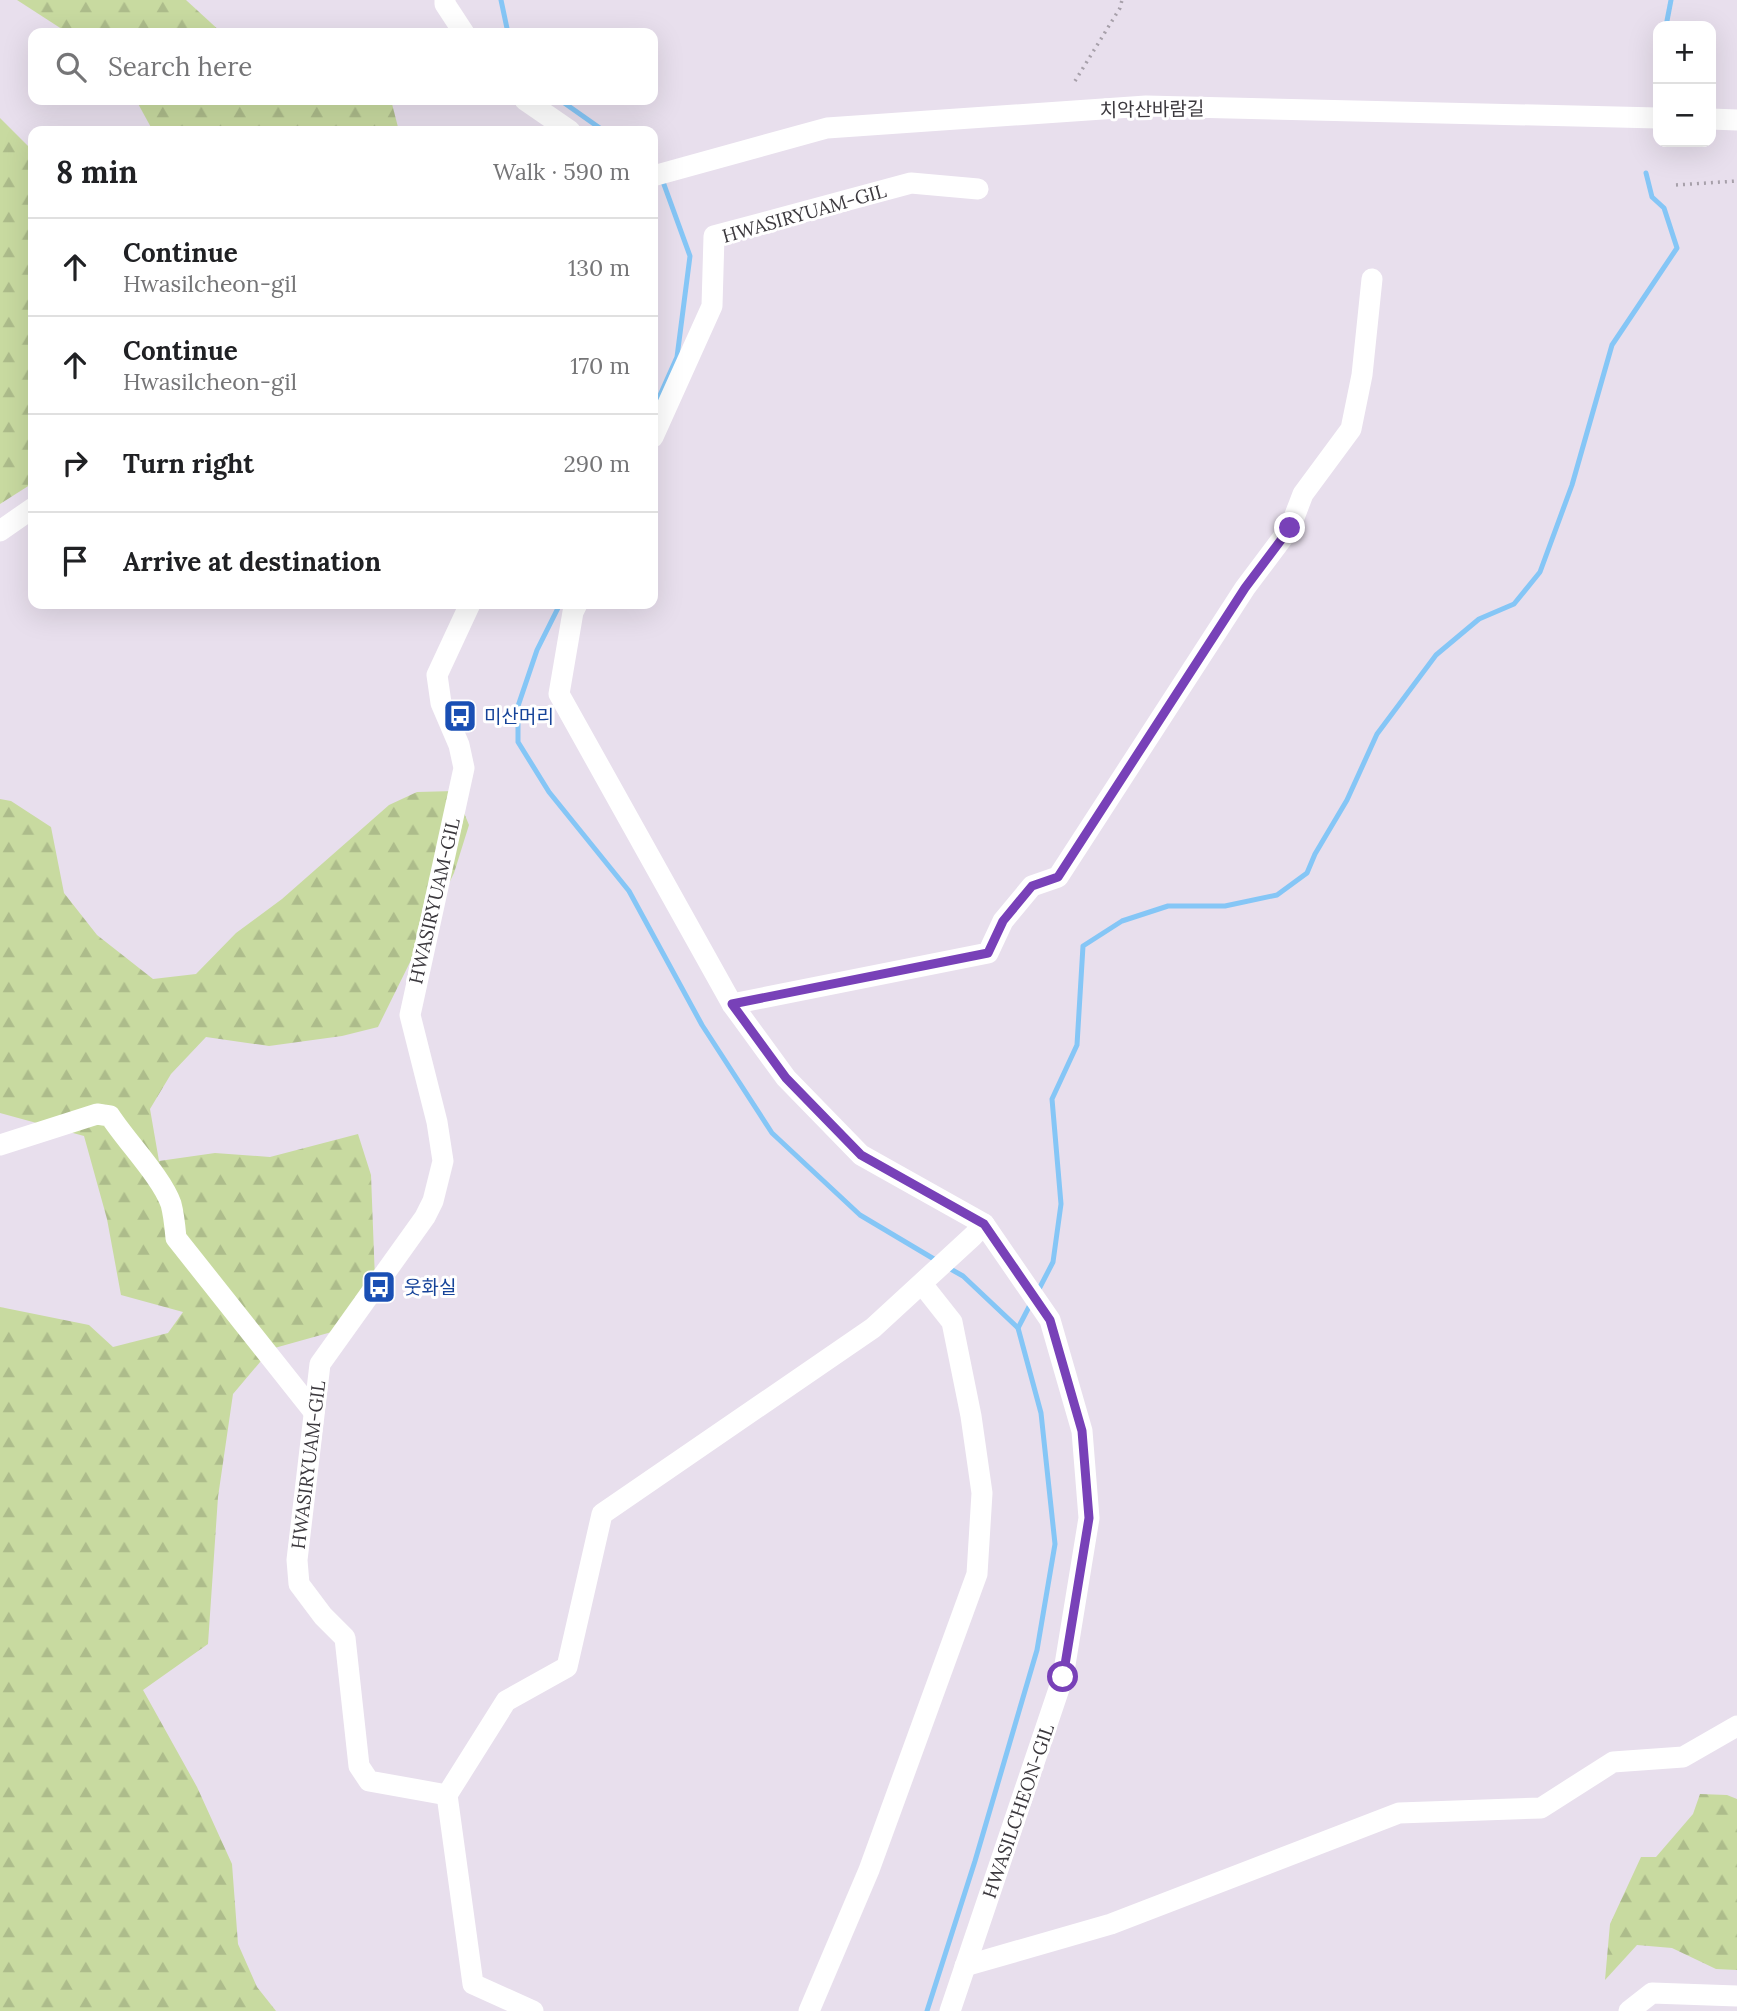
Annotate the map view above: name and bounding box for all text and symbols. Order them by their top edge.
map controls [1653,21,1716,147]
button: + [1653,21,1716,84]
search box [28,28,658,105]
icon: search [52,48,90,86]
text: Search here [108,50,252,83]
button: − [1653,84,1716,147]
street label: 치악산바람길 [1099,96,1205,122]
text: 8 min [56,153,138,191]
text: Walk · 590 m [493,157,630,186]
street label: HWASIRYUAM-GIL [719,178,889,248]
text: Continue [123,236,238,269]
icon: ahead [56,248,94,286]
text: 130 m [568,253,630,282]
text: Hwasilcheon-gil [123,269,297,298]
text: Continue [123,334,238,367]
icon: ahead [56,346,94,384]
text: 170 m [570,351,630,380]
text: Hwasilcheon-gil [123,367,297,396]
icon: right [56,444,94,482]
text: Turn right [123,447,254,480]
text: 290 m [563,449,630,478]
route end [1274,512,1305,543]
icon: arrive [56,542,94,580]
text: Arrive at destination [123,545,381,578]
bus stop icon: 미산머리 [441,697,479,735]
place label: 미산머리 [484,704,554,728]
street label: HWASIRYUAM-GIL [403,816,465,986]
bus stop icon: 웃화실 [360,1268,398,1306]
place label: 웃화실 [404,1275,456,1299]
street label: HWASIRYUAM-GIL [286,1379,330,1551]
route start [1047,1661,1078,1692]
street label: HWASILCHEON-GIL [977,1721,1059,1901]

